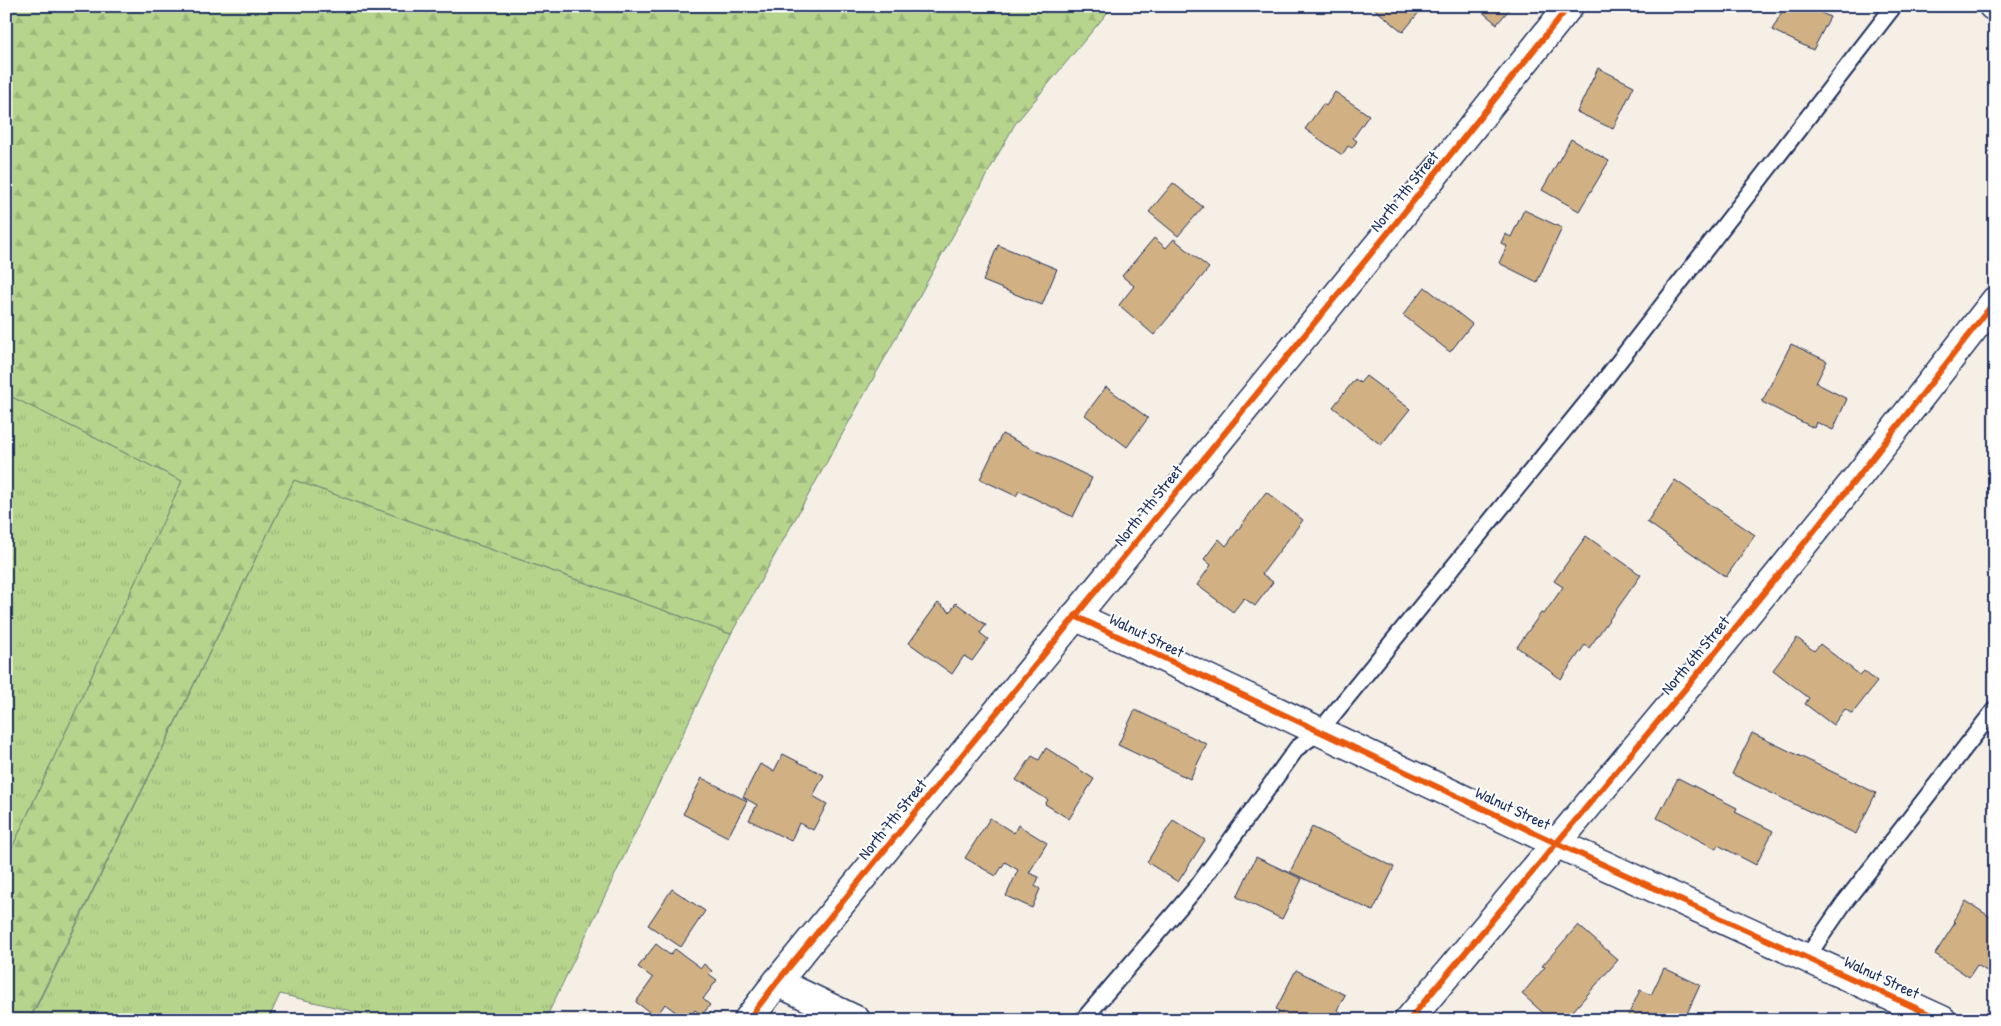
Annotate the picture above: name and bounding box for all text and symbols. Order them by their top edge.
street label: North 7th Street [1365,146,1444,236]
street label: North 7th Street [1109,460,1188,550]
street label: Walnut Street [1106,607,1188,663]
street label: North 6th Street [1656,611,1735,699]
street label: North 7th Street [853,774,932,864]
street label: Walnut Street [1472,781,1555,835]
street label: Walnut Street [1841,950,1924,1004]

